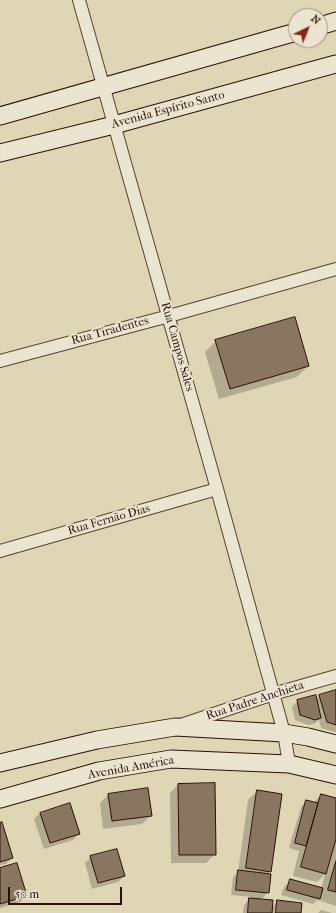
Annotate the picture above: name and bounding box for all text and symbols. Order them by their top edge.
north arrow [288,8,328,48]
text: N [308,12,323,27]
street label: Avenida Espírito Santo [110,88,226,132]
street label: Rua Campos Sales [157,301,197,393]
street label: Rua Tiradentes [70,314,150,348]
street label: Rua Fernão Dias [66,501,152,539]
street label: Rua Padre Anchieta [204,678,306,724]
street label: Avenida América [87,753,175,783]
scale bar [10,879,124,905]
text: 50 m [15,887,39,901]

